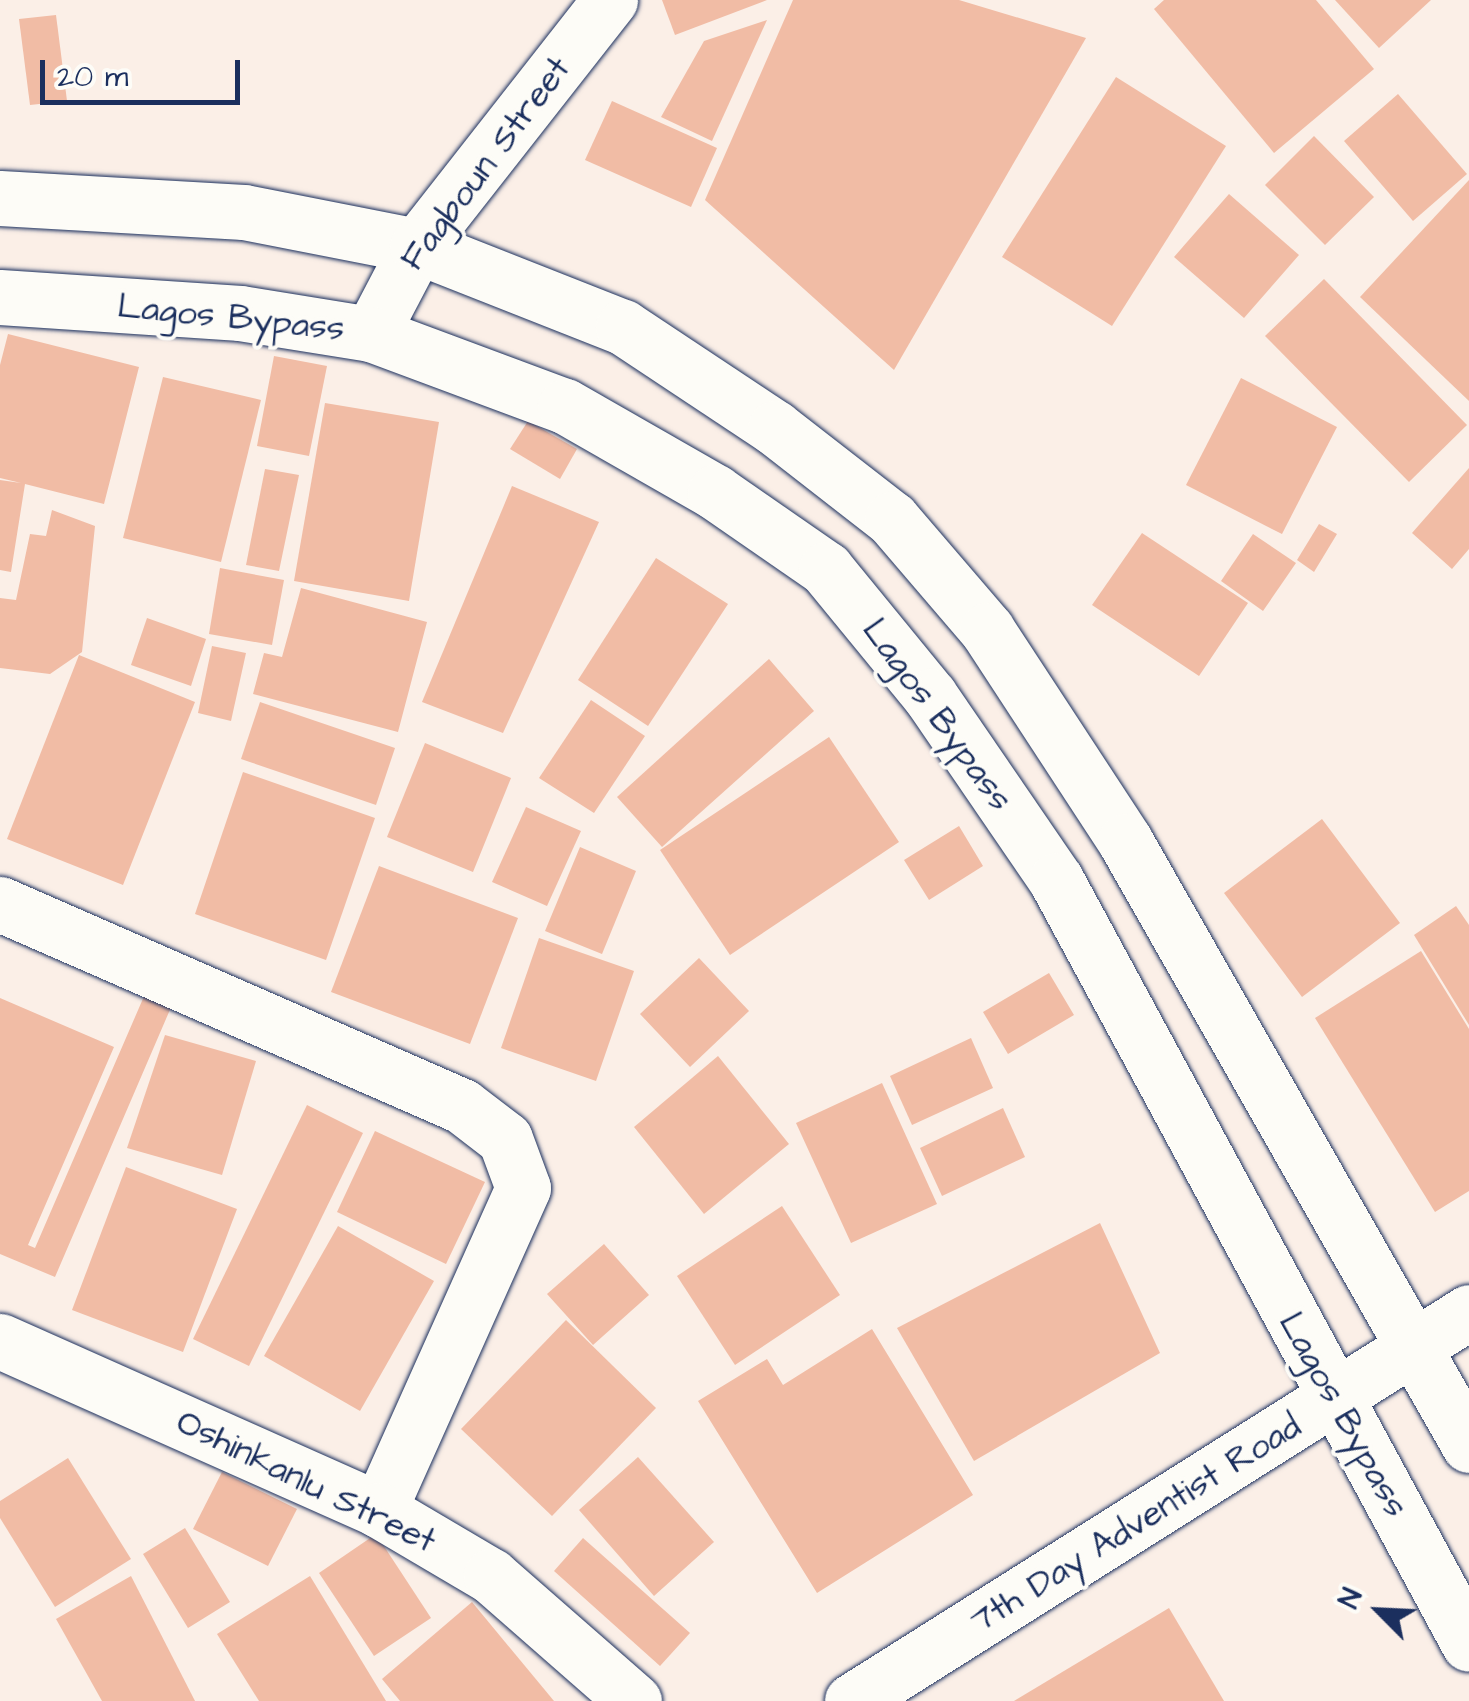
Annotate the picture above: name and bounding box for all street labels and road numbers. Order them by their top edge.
street label: Fagboun Street [392,49,580,279]
street label: Lagos Bypass [115,285,347,351]
street label: Lagos Bypass [853,610,1021,820]
street label: Lagos Bypass [1269,1305,1417,1525]
street label: Oshinkanlu Street [170,1401,442,1563]
street label: 7th Day Adventist Road [963,1405,1309,1643]

